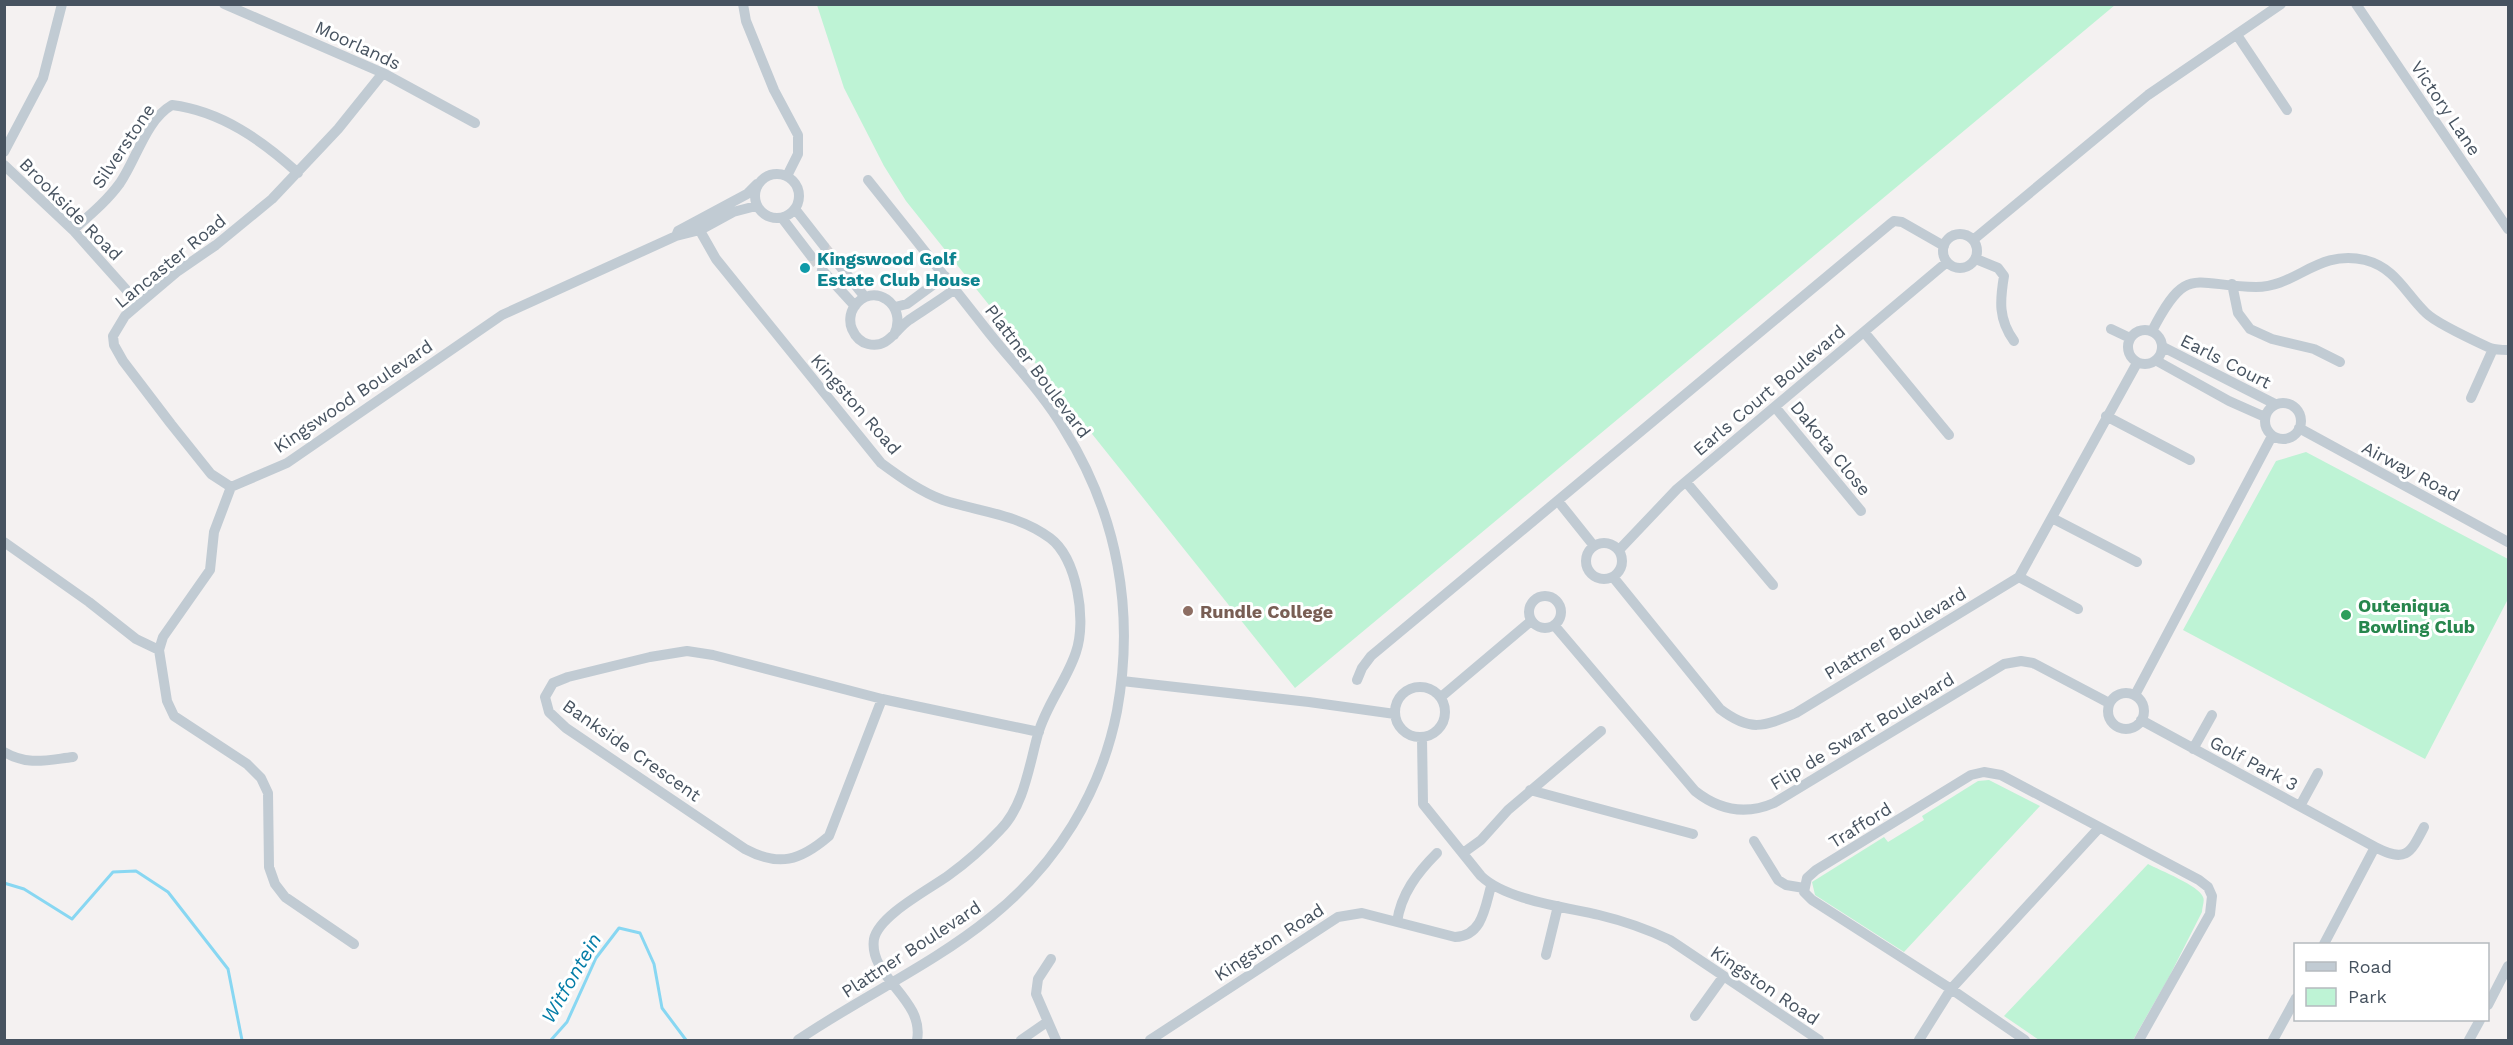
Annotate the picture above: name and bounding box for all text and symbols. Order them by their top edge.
street label: Moorlands [312,16,404,74]
street label: Victory Lane [2407,57,2485,159]
street label: Silverstone [87,100,159,192]
street label: Brookside Road [15,153,127,265]
street label: Lancaster Road [110,210,230,312]
place label: Kingswood Golf Estate Club House [817,248,980,290]
marker: Kingswood Golf Estate Club House [798,261,812,275]
street label: Plattner Boulevard [981,300,1095,442]
street label: Earls Court Boulevard [1689,320,1849,460]
street label: Earls Court [2177,329,2275,393]
street label: Kingswood Boulevard [270,335,436,457]
street label: Kingston Road [807,349,905,459]
street label: Dakota Close [1786,396,1876,500]
street label: Airway Road [2359,437,2463,505]
street label: Plattner Boulevard [1820,582,1970,684]
place label: Outeniqua Bowling Club [2358,595,2475,637]
place label: Rundle College [1200,601,1333,622]
marker: Rundle College [1181,604,1195,618]
marker: Outeniqua Bowling Club [2339,608,2353,622]
street label: Flip de Swart Boulevard [1766,668,1958,794]
street label: Bankside Crescent [559,695,705,806]
street label: Golf Park 3 [2206,731,2302,795]
street label: Trafford [1825,798,1895,852]
street label: Plattner Boulevard [837,896,985,1002]
street label: Kingston Road [1210,899,1328,985]
water label: Witfontein [536,929,606,1027]
street label: Kingston Road [1707,941,1823,1029]
legend [2294,943,2489,1021]
text: Road [2348,956,2392,977]
text: Park [2348,986,2387,1007]

